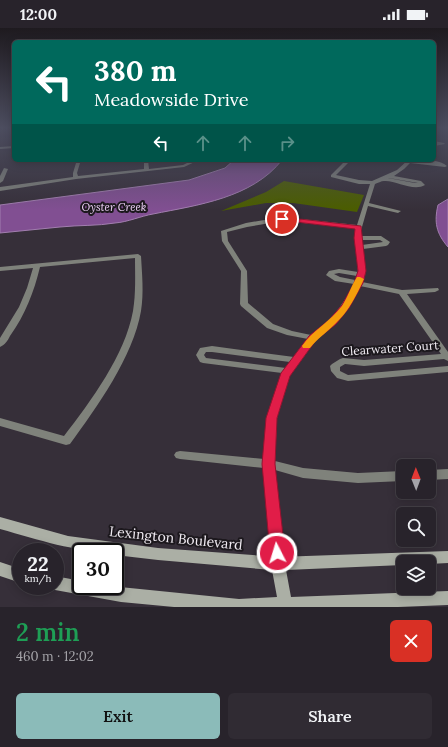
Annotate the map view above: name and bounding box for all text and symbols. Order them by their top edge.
text: 12:00 [20,5,57,24]
text: 380 m [94,53,177,89]
icon: left [28,56,80,108]
text: Meadowside Drive [94,88,249,111]
icon: left [150,132,172,154]
icon: ahead [192,132,214,154]
icon: ahead [234,132,256,154]
icon: right [276,132,298,154]
water label: Oyster Creek [82,200,147,214]
pin [265,202,299,236]
icon: arrive [271,208,293,230]
street label: Clearwater Court [341,337,439,359]
north arrow [396,459,436,499]
map controls [396,459,436,595]
button: search [396,507,436,547]
street label: Lexington Boulevard [108,522,244,554]
position arrow [256,532,298,574]
speed limit sign: 30 [72,543,124,595]
text: 22 [27,551,49,576]
button: layers [396,555,436,595]
text: km/h [24,572,52,585]
text: 2 min [16,617,80,648]
button: close [390,620,432,662]
text: 460 m · 12:02 [16,648,94,665]
button: Exit [16,693,220,739]
button: Share [228,693,432,739]

